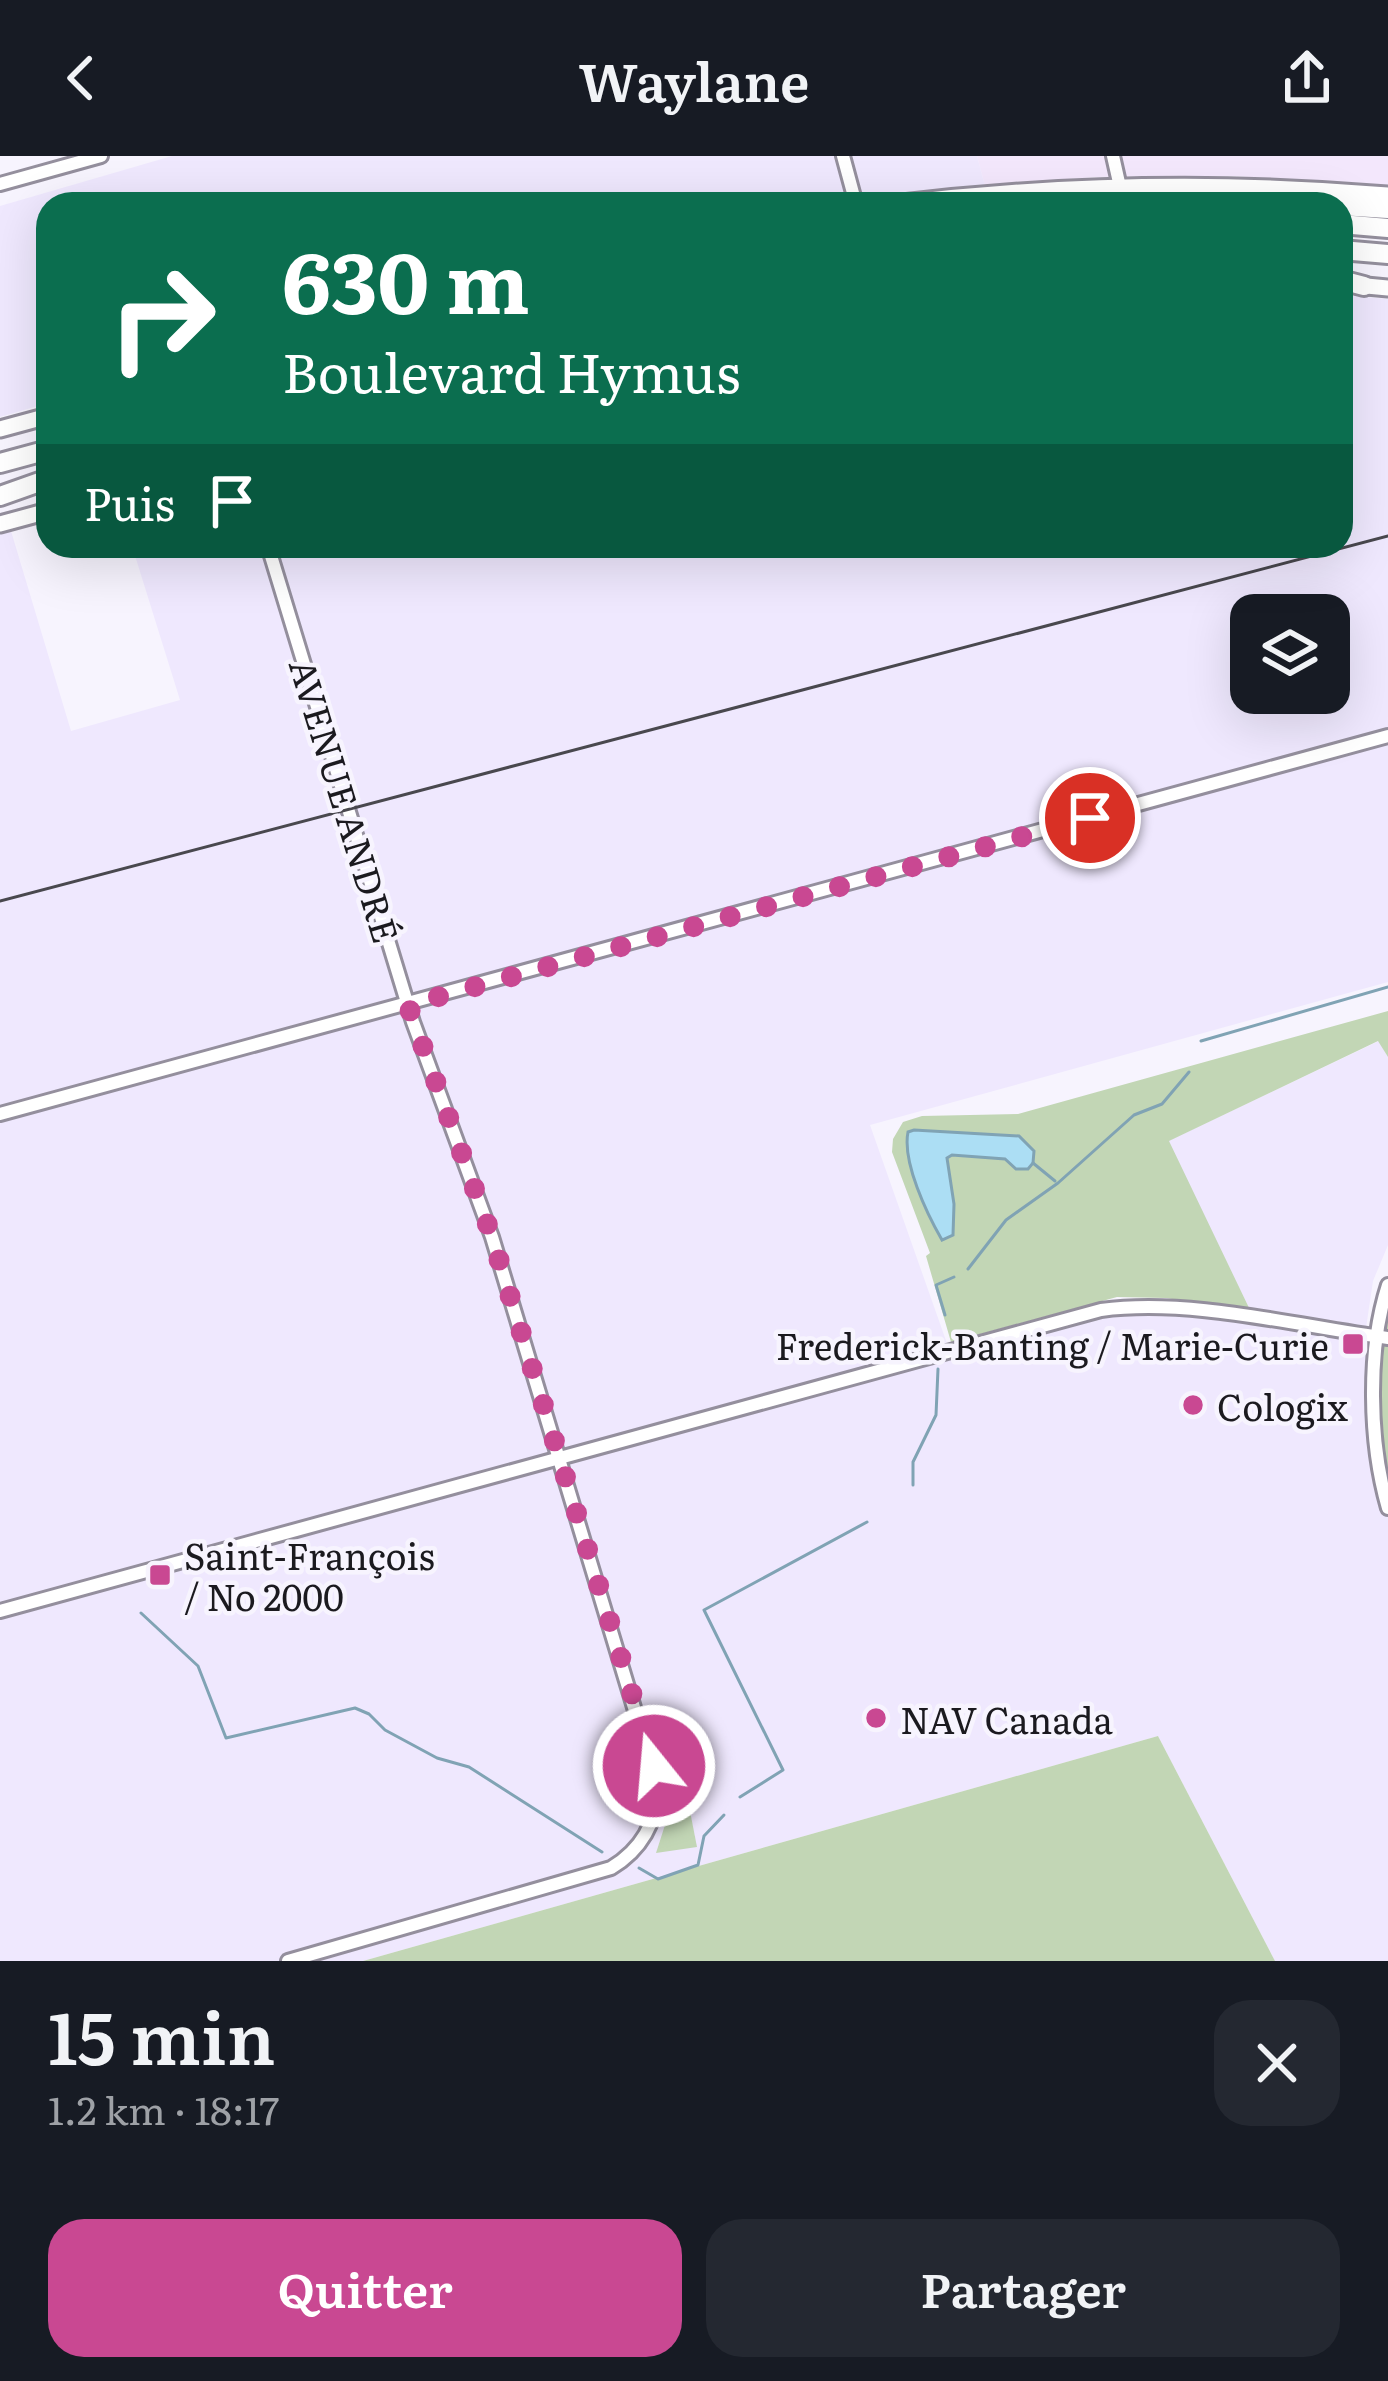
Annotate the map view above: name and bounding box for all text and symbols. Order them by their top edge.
text: Waylane [578,38,810,119]
icon: back [48,45,114,111]
icon: share [1274,45,1340,111]
text: 630 m [282,215,530,340]
icon: right [84,240,240,396]
text: Boulevard Hymus [282,329,741,410]
text: Puis [84,468,175,535]
icon: arrive [199,468,265,534]
map controls [1230,594,1350,714]
button: layers [1230,594,1350,714]
street label: AVENUE ANDRÉ [278,651,414,949]
pin [1039,767,1141,869]
icon: arrive [1057,785,1123,851]
place label: Frederick-Banting / Marie-Curie [776,1318,1329,1371]
marker: Frederick-Banting / Marie-Curie [1340,1331,1366,1357]
place label: Cologix [1217,1379,1349,1432]
marker: Cologix [1180,1392,1206,1418]
place label: Saint-François / No 2000 [184,1528,435,1622]
marker: Saint-François / No 2000 [147,1562,173,1588]
place label: NAV Canada [900,1692,1113,1745]
position arrow [591,1703,717,1829]
marker: NAV Canada [863,1705,889,1731]
text: 15 min [48,1980,275,2087]
button: close [1214,2000,1340,2126]
text: 1.2 km · 18:17 [48,2079,279,2137]
button: Quitter [48,2219,682,2357]
button: Partager [706,2219,1340,2357]

